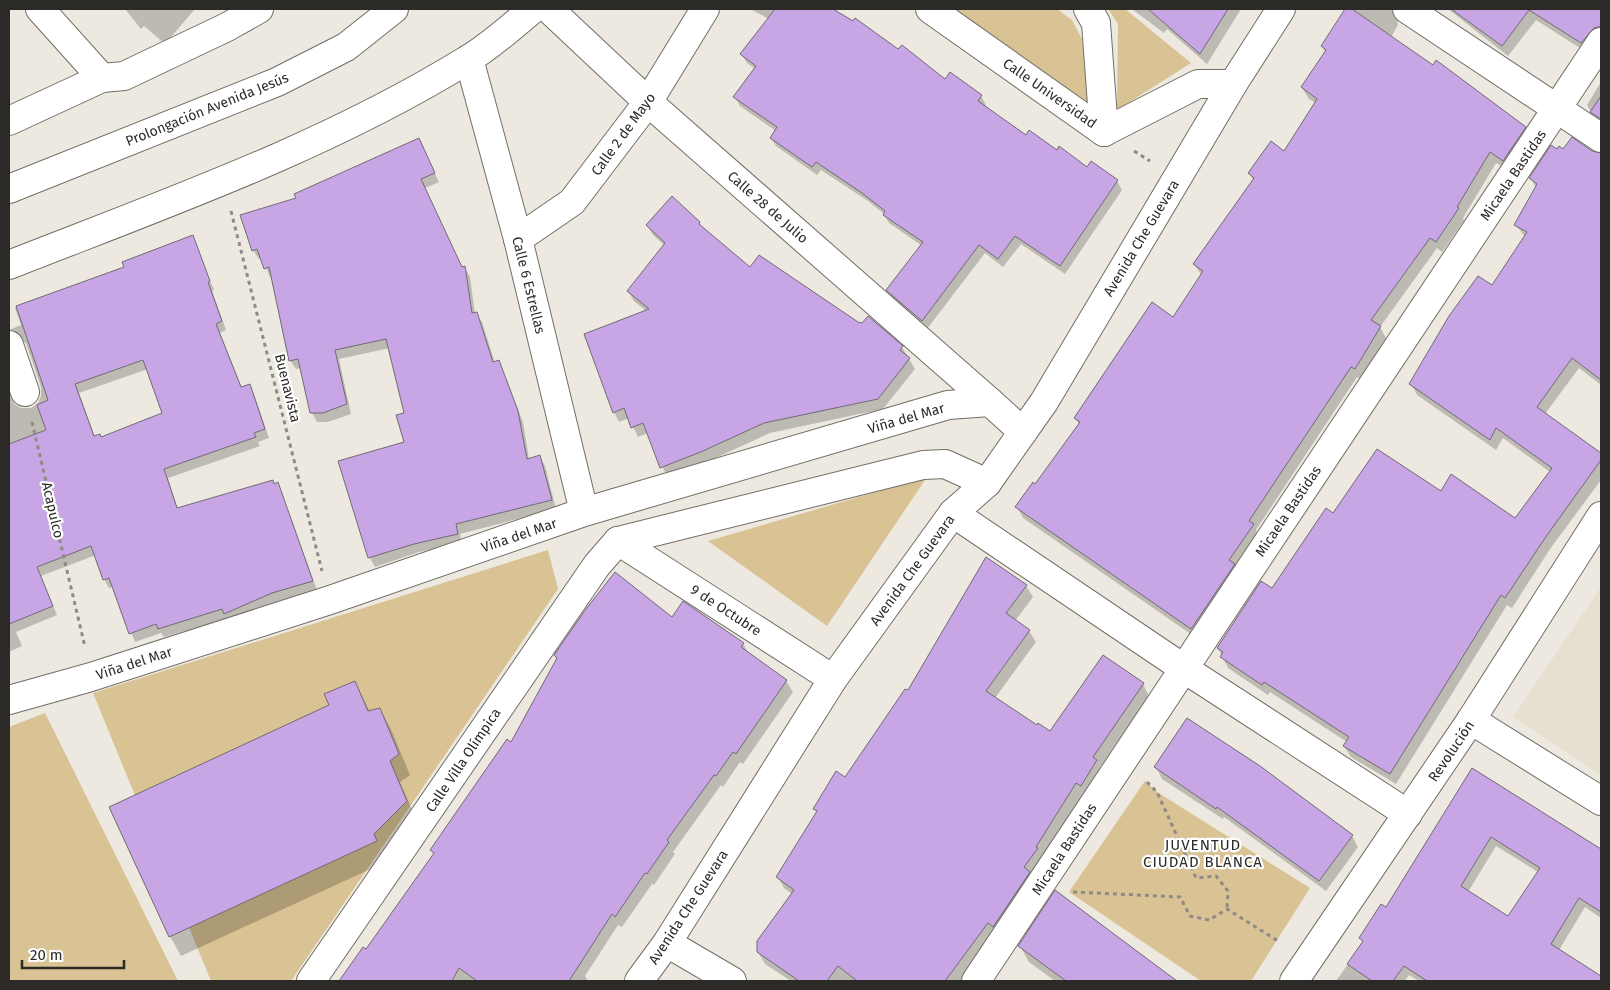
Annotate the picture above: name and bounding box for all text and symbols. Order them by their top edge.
street label: Calle Universidad [1000,55,1100,132]
street label: Prolongación Avenida Jesús [123,69,292,150]
street label: Calle 2 de Mayo [588,90,659,179]
street label: Micaela Bastidas [1477,126,1550,224]
street label: Calle 28 de Julio [724,168,812,247]
street label: Avenida Che Guevara [1100,177,1183,300]
street label: Calle 6 Estrellas [508,235,549,336]
street label: Buenavista [271,352,304,424]
street label: Viña del Mar [866,399,947,438]
street label: Micaela Bastidas [1252,462,1325,560]
street label: Acapulco [38,480,67,540]
street label: Avenida Che Guevara [866,512,958,629]
street label: Viña del Mar [479,514,560,556]
street label: 9 de Octubre [687,581,764,640]
street label: Viña del Mar [94,643,175,684]
street label: Calle Villa Olímpica [422,705,505,816]
street label: Revolución [1425,717,1478,785]
street label: Micaela Bastidas [1028,800,1101,898]
district label: JUVENTUD CIUDAD BLANCA [1143,836,1263,871]
street label: Avenida Che Guevara [645,847,732,968]
scale bar [22,938,125,970]
text: 20 m [30,946,63,964]

